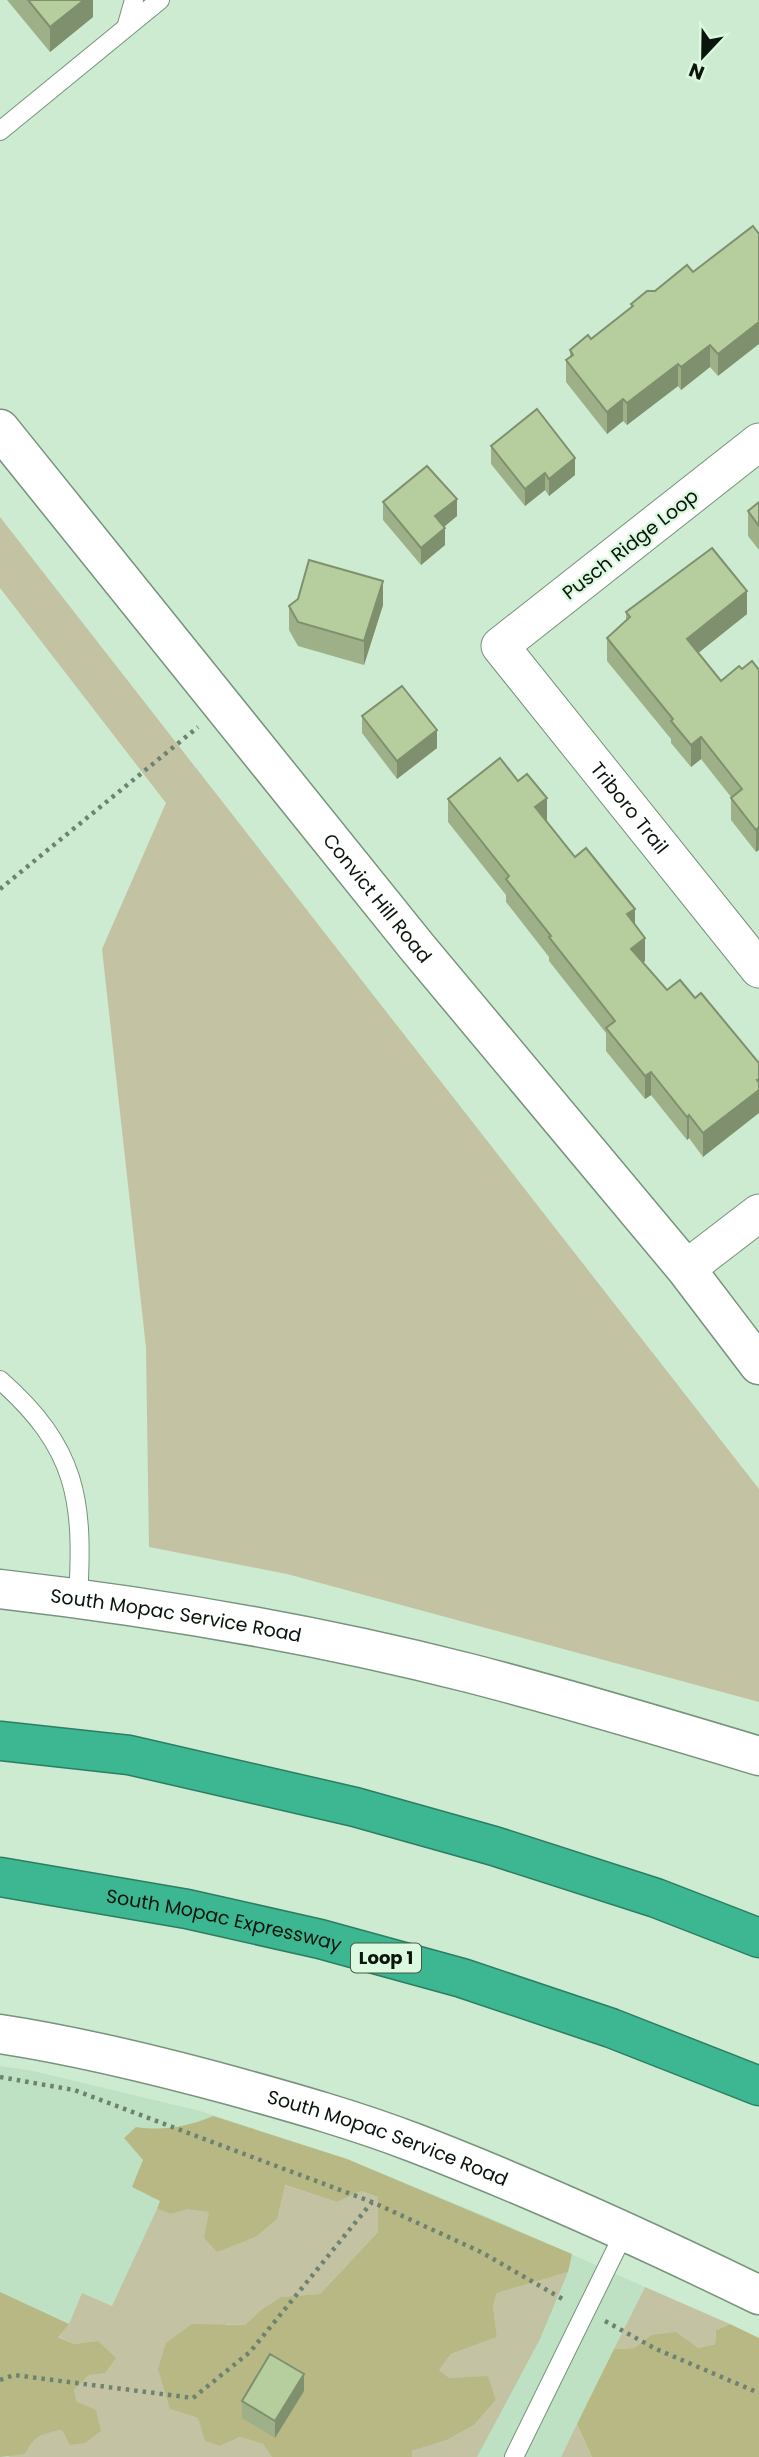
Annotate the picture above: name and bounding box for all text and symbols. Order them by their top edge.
north arrow [668,21,738,91]
text: N [685,56,709,86]
street label: Pusch Ridge Loop [557,483,704,606]
street label: Triboro Trail [584,756,675,860]
street label: Convict Hill Road [317,828,438,969]
street label: South Mopac Service Road [49,1582,304,1649]
street label: South Mopac Expressway [104,1882,345,1958]
road number: Loop 1 [351,1944,421,1972]
street label: South Mopac Service Road [264,2083,512,2193]

